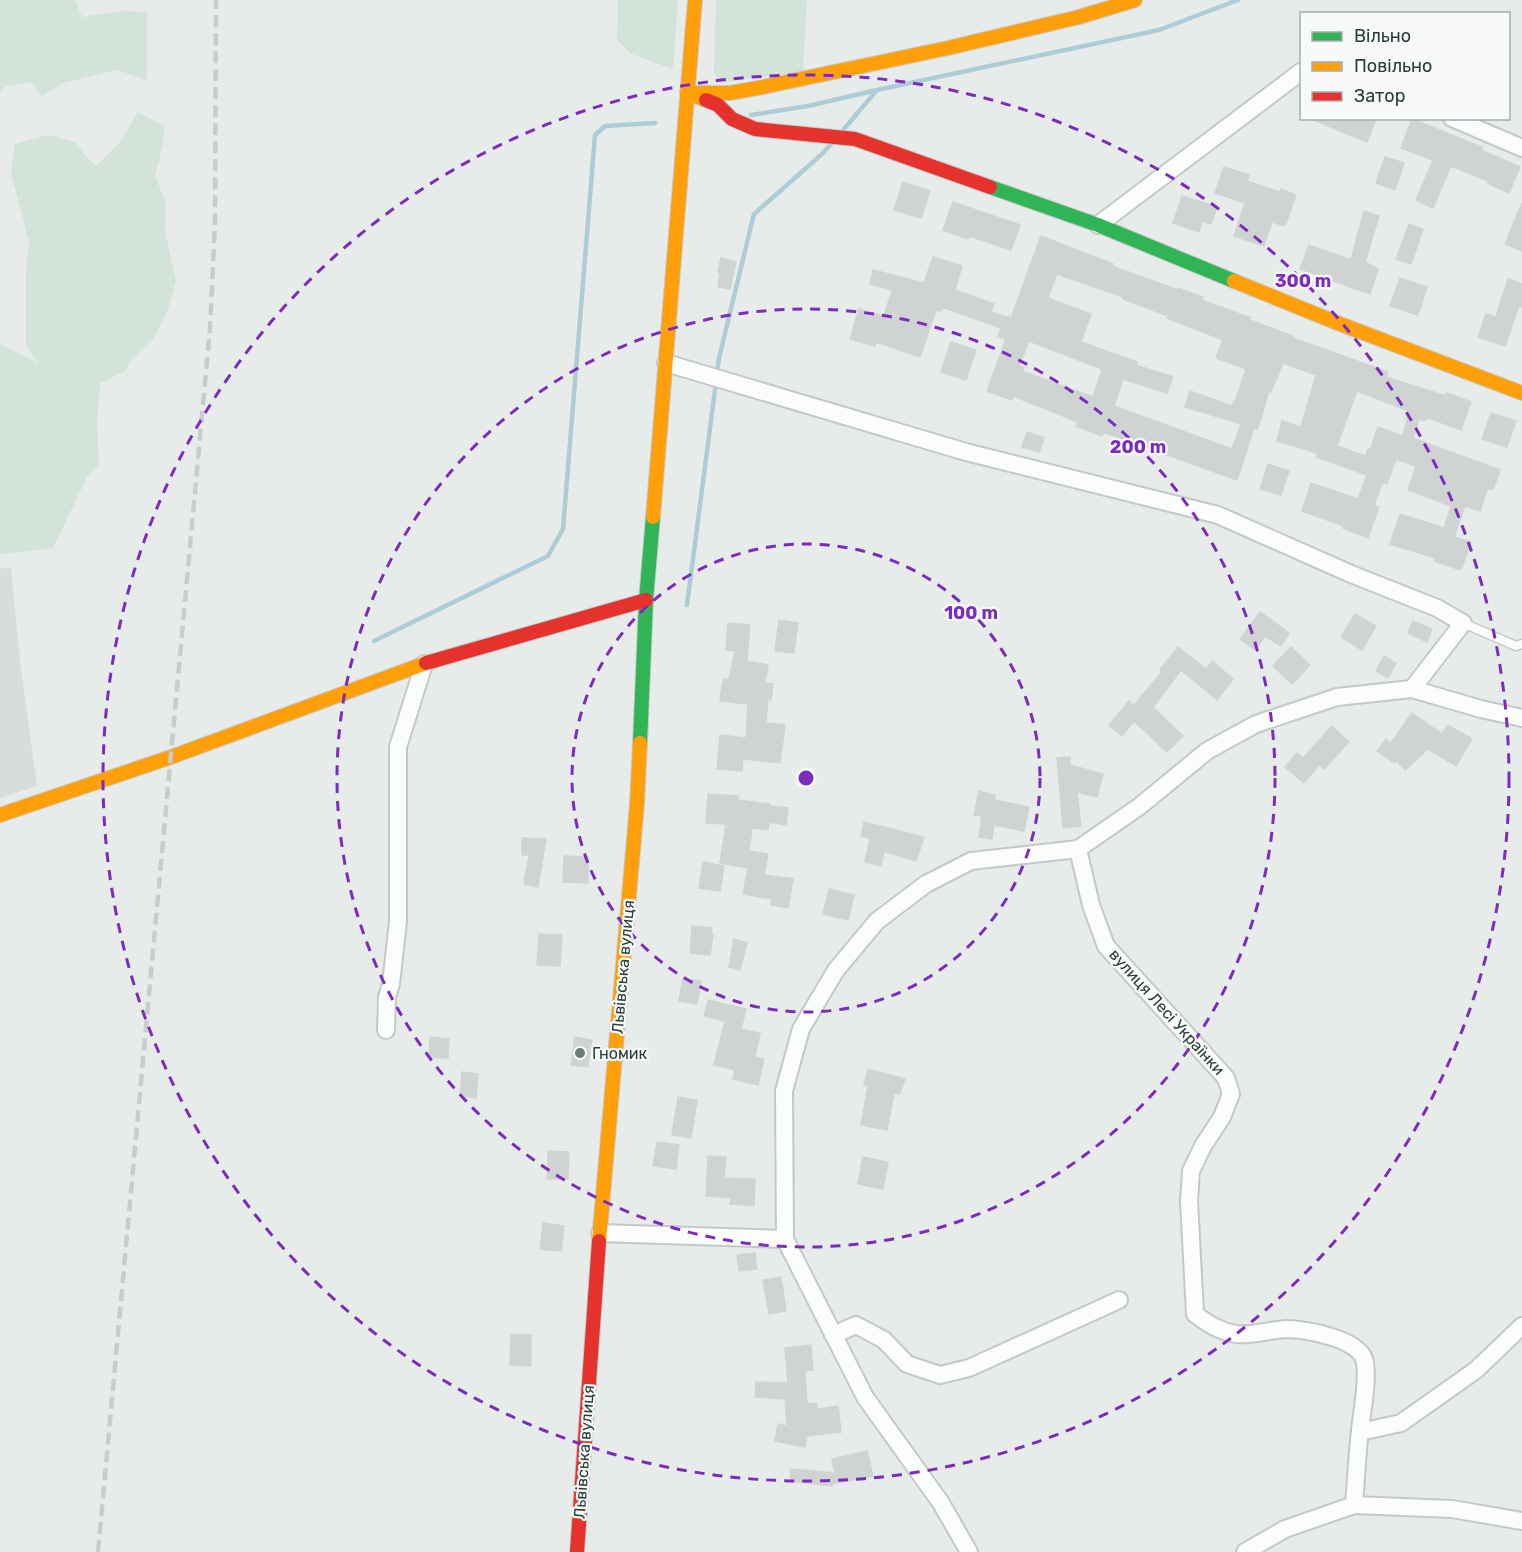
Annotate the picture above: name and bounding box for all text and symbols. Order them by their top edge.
legend [1300,12,1510,120]
text: Вільно [1354,25,1411,47]
text: Повільно [1354,55,1432,77]
text: Затор [1354,85,1405,107]
text: 300 m [1275,270,1331,292]
text: 200 m [1110,436,1166,458]
text: 100 m [944,602,998,624]
centre of rings [796,768,816,788]
street label: Львівська вулиця [608,899,638,1035]
street label: вулиця Лесі Українки [1105,945,1229,1079]
place label: Гномик [592,1044,648,1063]
marker: Гномик [573,1046,587,1060]
street label: Львівська вулиця [570,1384,598,1520]

